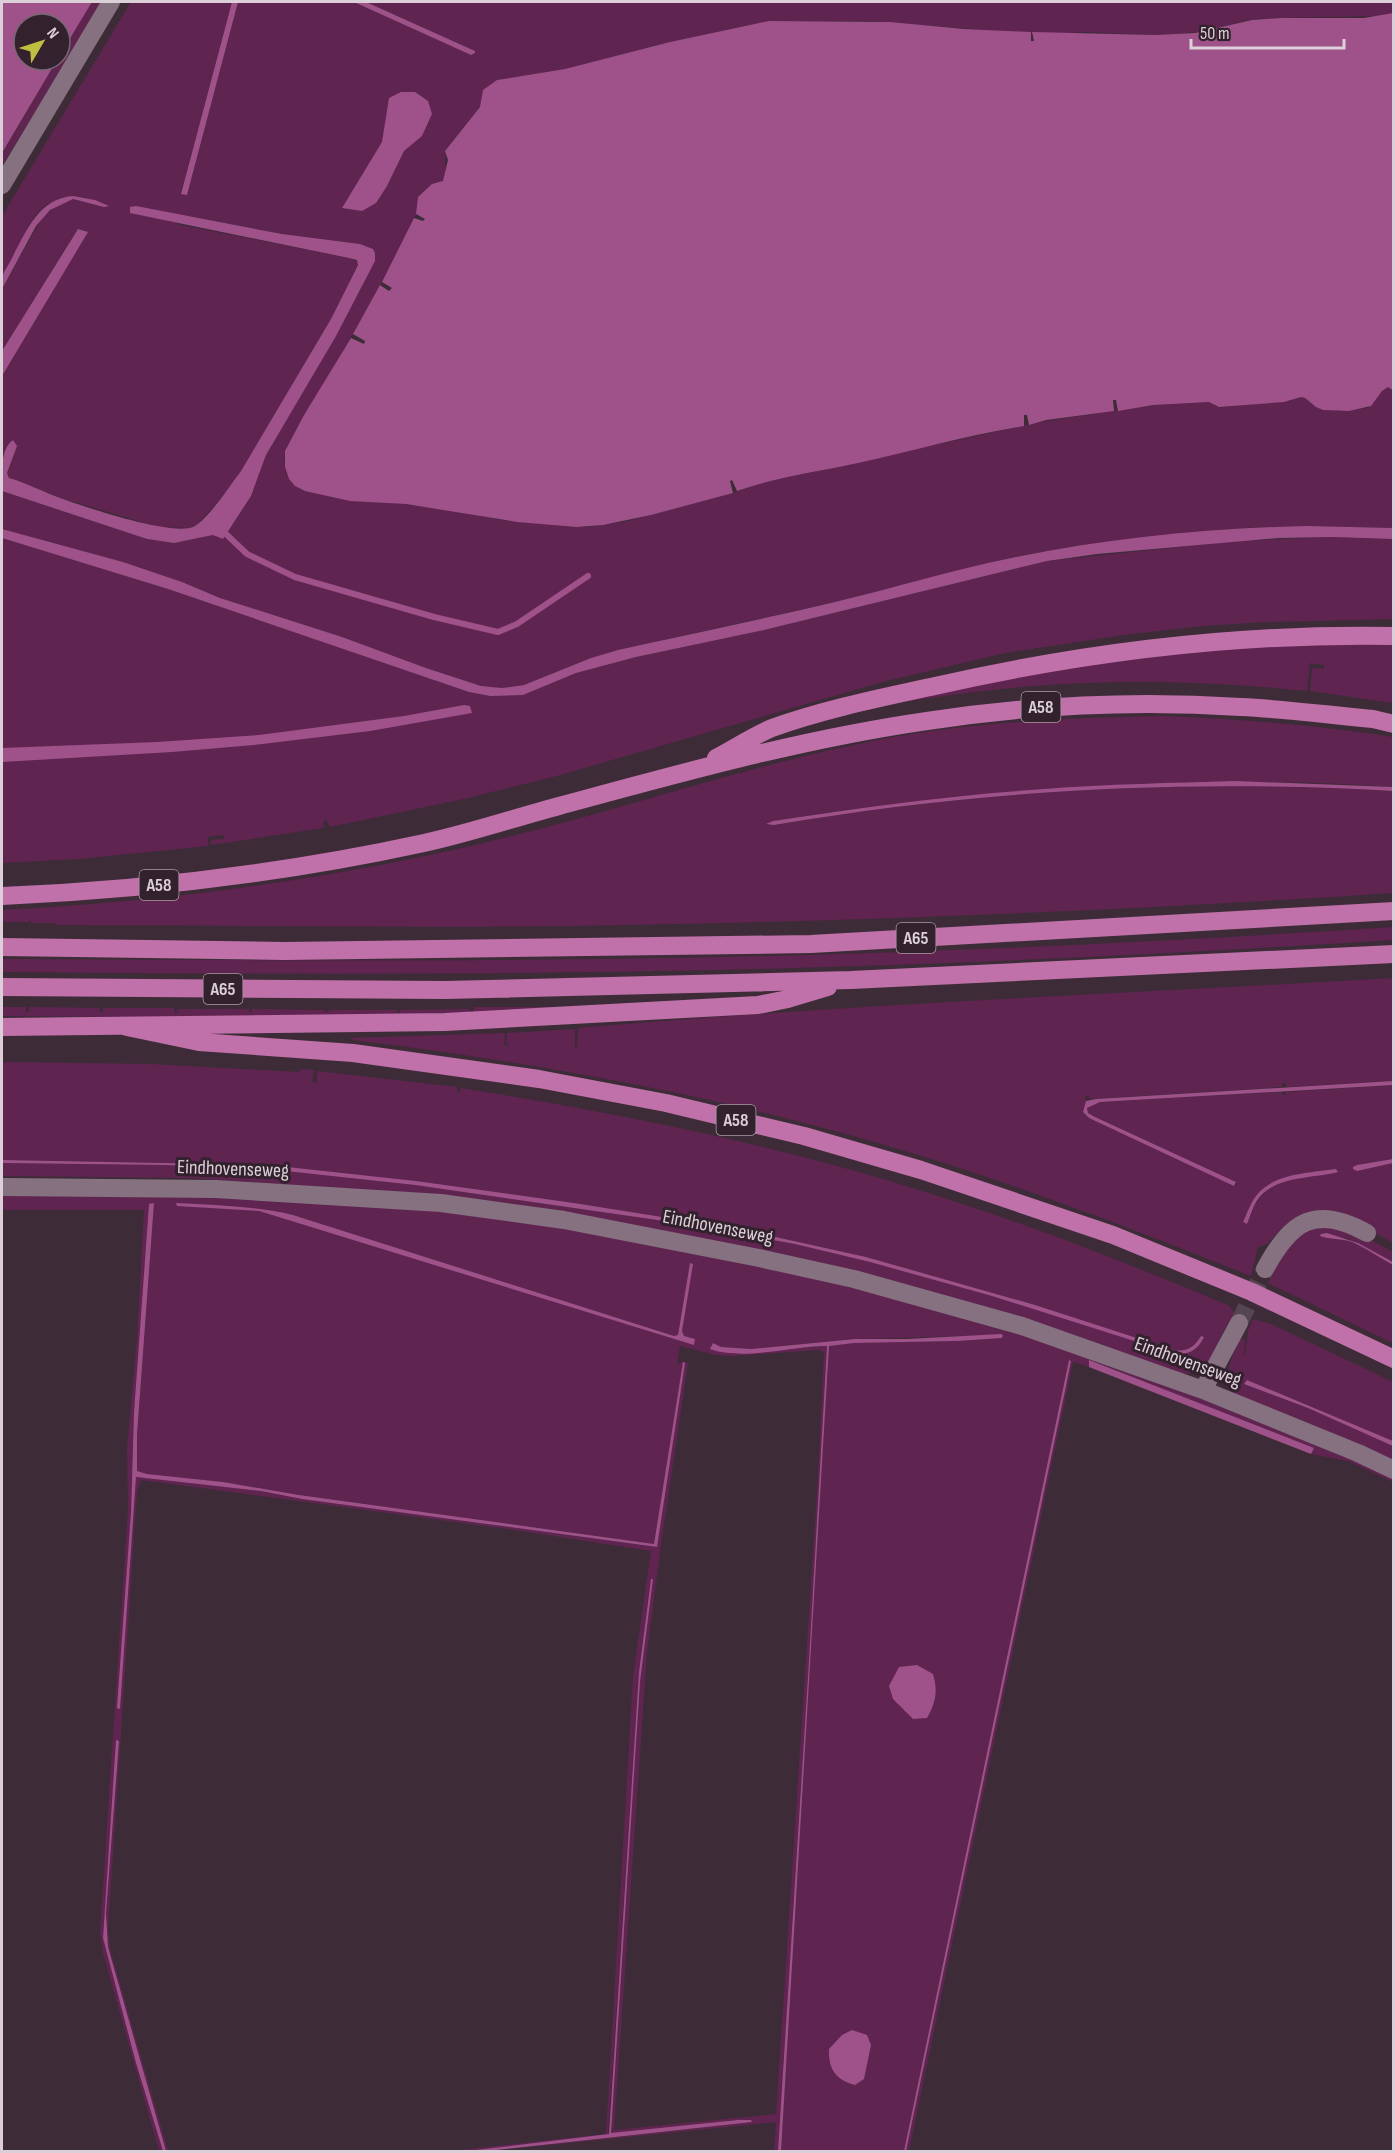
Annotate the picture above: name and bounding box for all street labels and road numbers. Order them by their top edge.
road number: A58 [1022,692,1060,722]
road number: A58 [140,870,178,900]
road number: A65 [896,923,936,953]
road number: A65 [204,974,242,1004]
road number: A58 [716,1105,756,1135]
street label: Eindhovenseweg [177,1155,289,1183]
street label: Eindhovenseweg [661,1205,775,1249]
street label: Eindhovenseweg [1131,1332,1245,1392]

